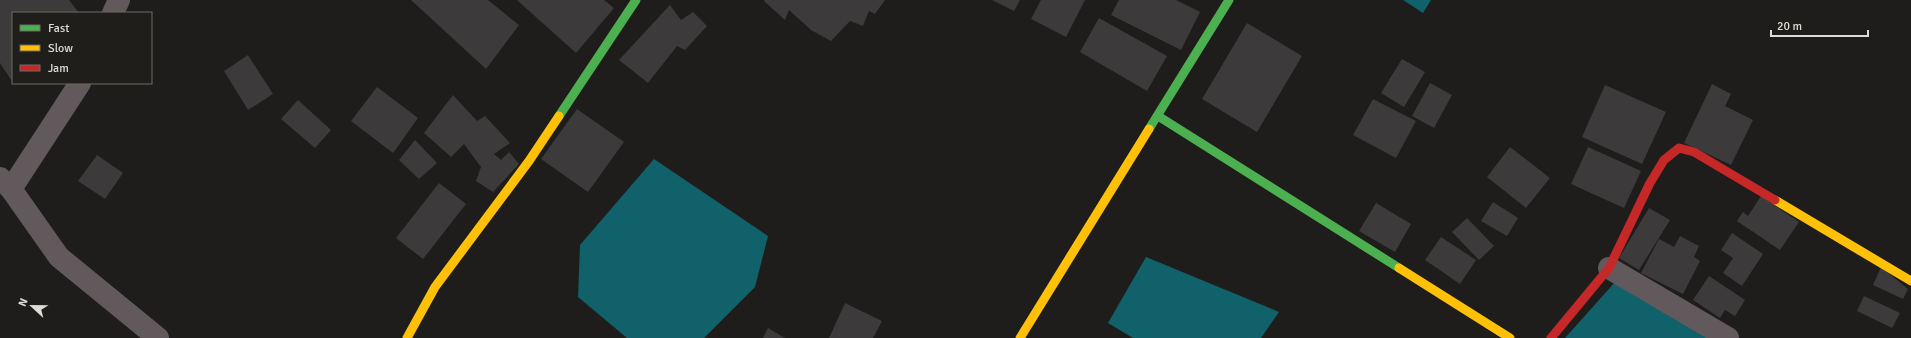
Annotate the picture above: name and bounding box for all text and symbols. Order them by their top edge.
legend [12,12,152,84]
scale bar [1771,12,1868,38]
text: 20 m [1777,19,1802,34]
text: Fast [48,21,69,36]
text: Slow [48,41,73,56]
text: Jam [48,61,69,76]
north arrow [12,286,52,326]
text: N [16,296,31,308]

